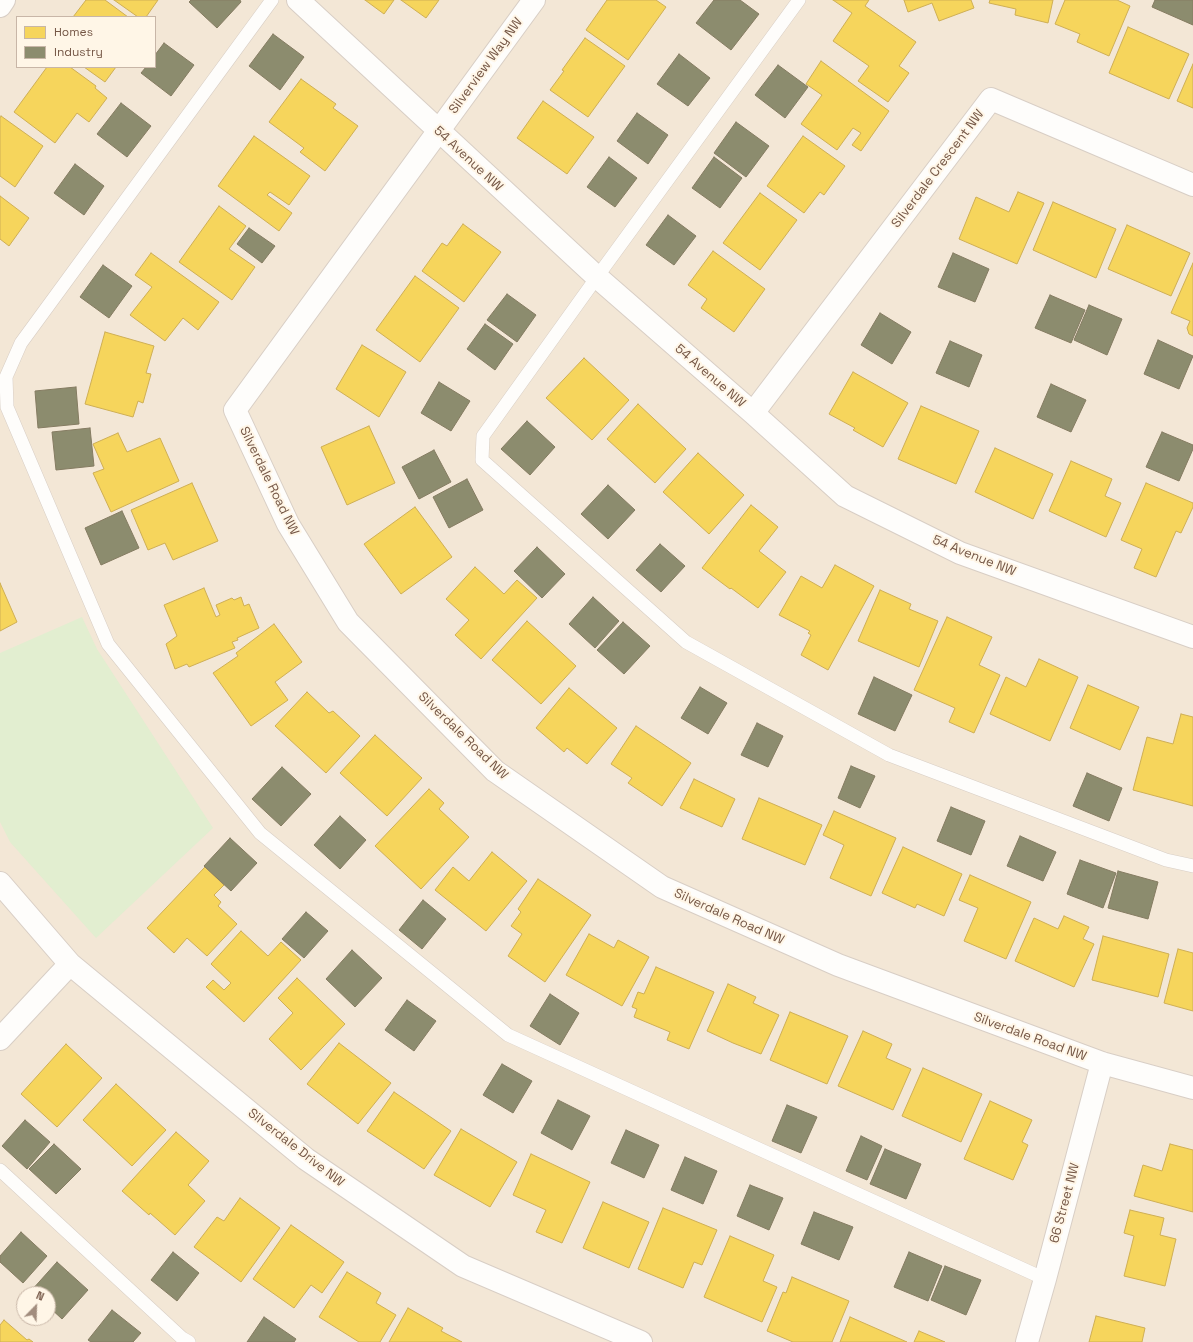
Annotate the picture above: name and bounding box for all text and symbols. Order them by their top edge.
street label: Silverview Way NW [446,15,526,117]
legend [16,16,156,68]
text: Homes [54,24,93,40]
text: Industry [54,44,103,60]
street label: Silverdale Crescent NW [889,107,987,231]
street label: 54 Avenue NW [430,123,506,195]
street label: 54 Avenue NW [671,341,749,411]
street label: Silverdale Road NW [236,424,302,538]
street label: 54 Avenue NW [930,532,1018,580]
street label: Silverdale Road NW [415,689,511,783]
street label: Silverdale Road NW [672,886,786,948]
street label: Silverdale Road NW [972,1009,1088,1065]
street label: Silverdale Drive NW [245,1106,347,1190]
street label: 66 Street NW [1047,1161,1083,1245]
north arrow [16,1286,56,1326]
text: N [34,1288,46,1304]

